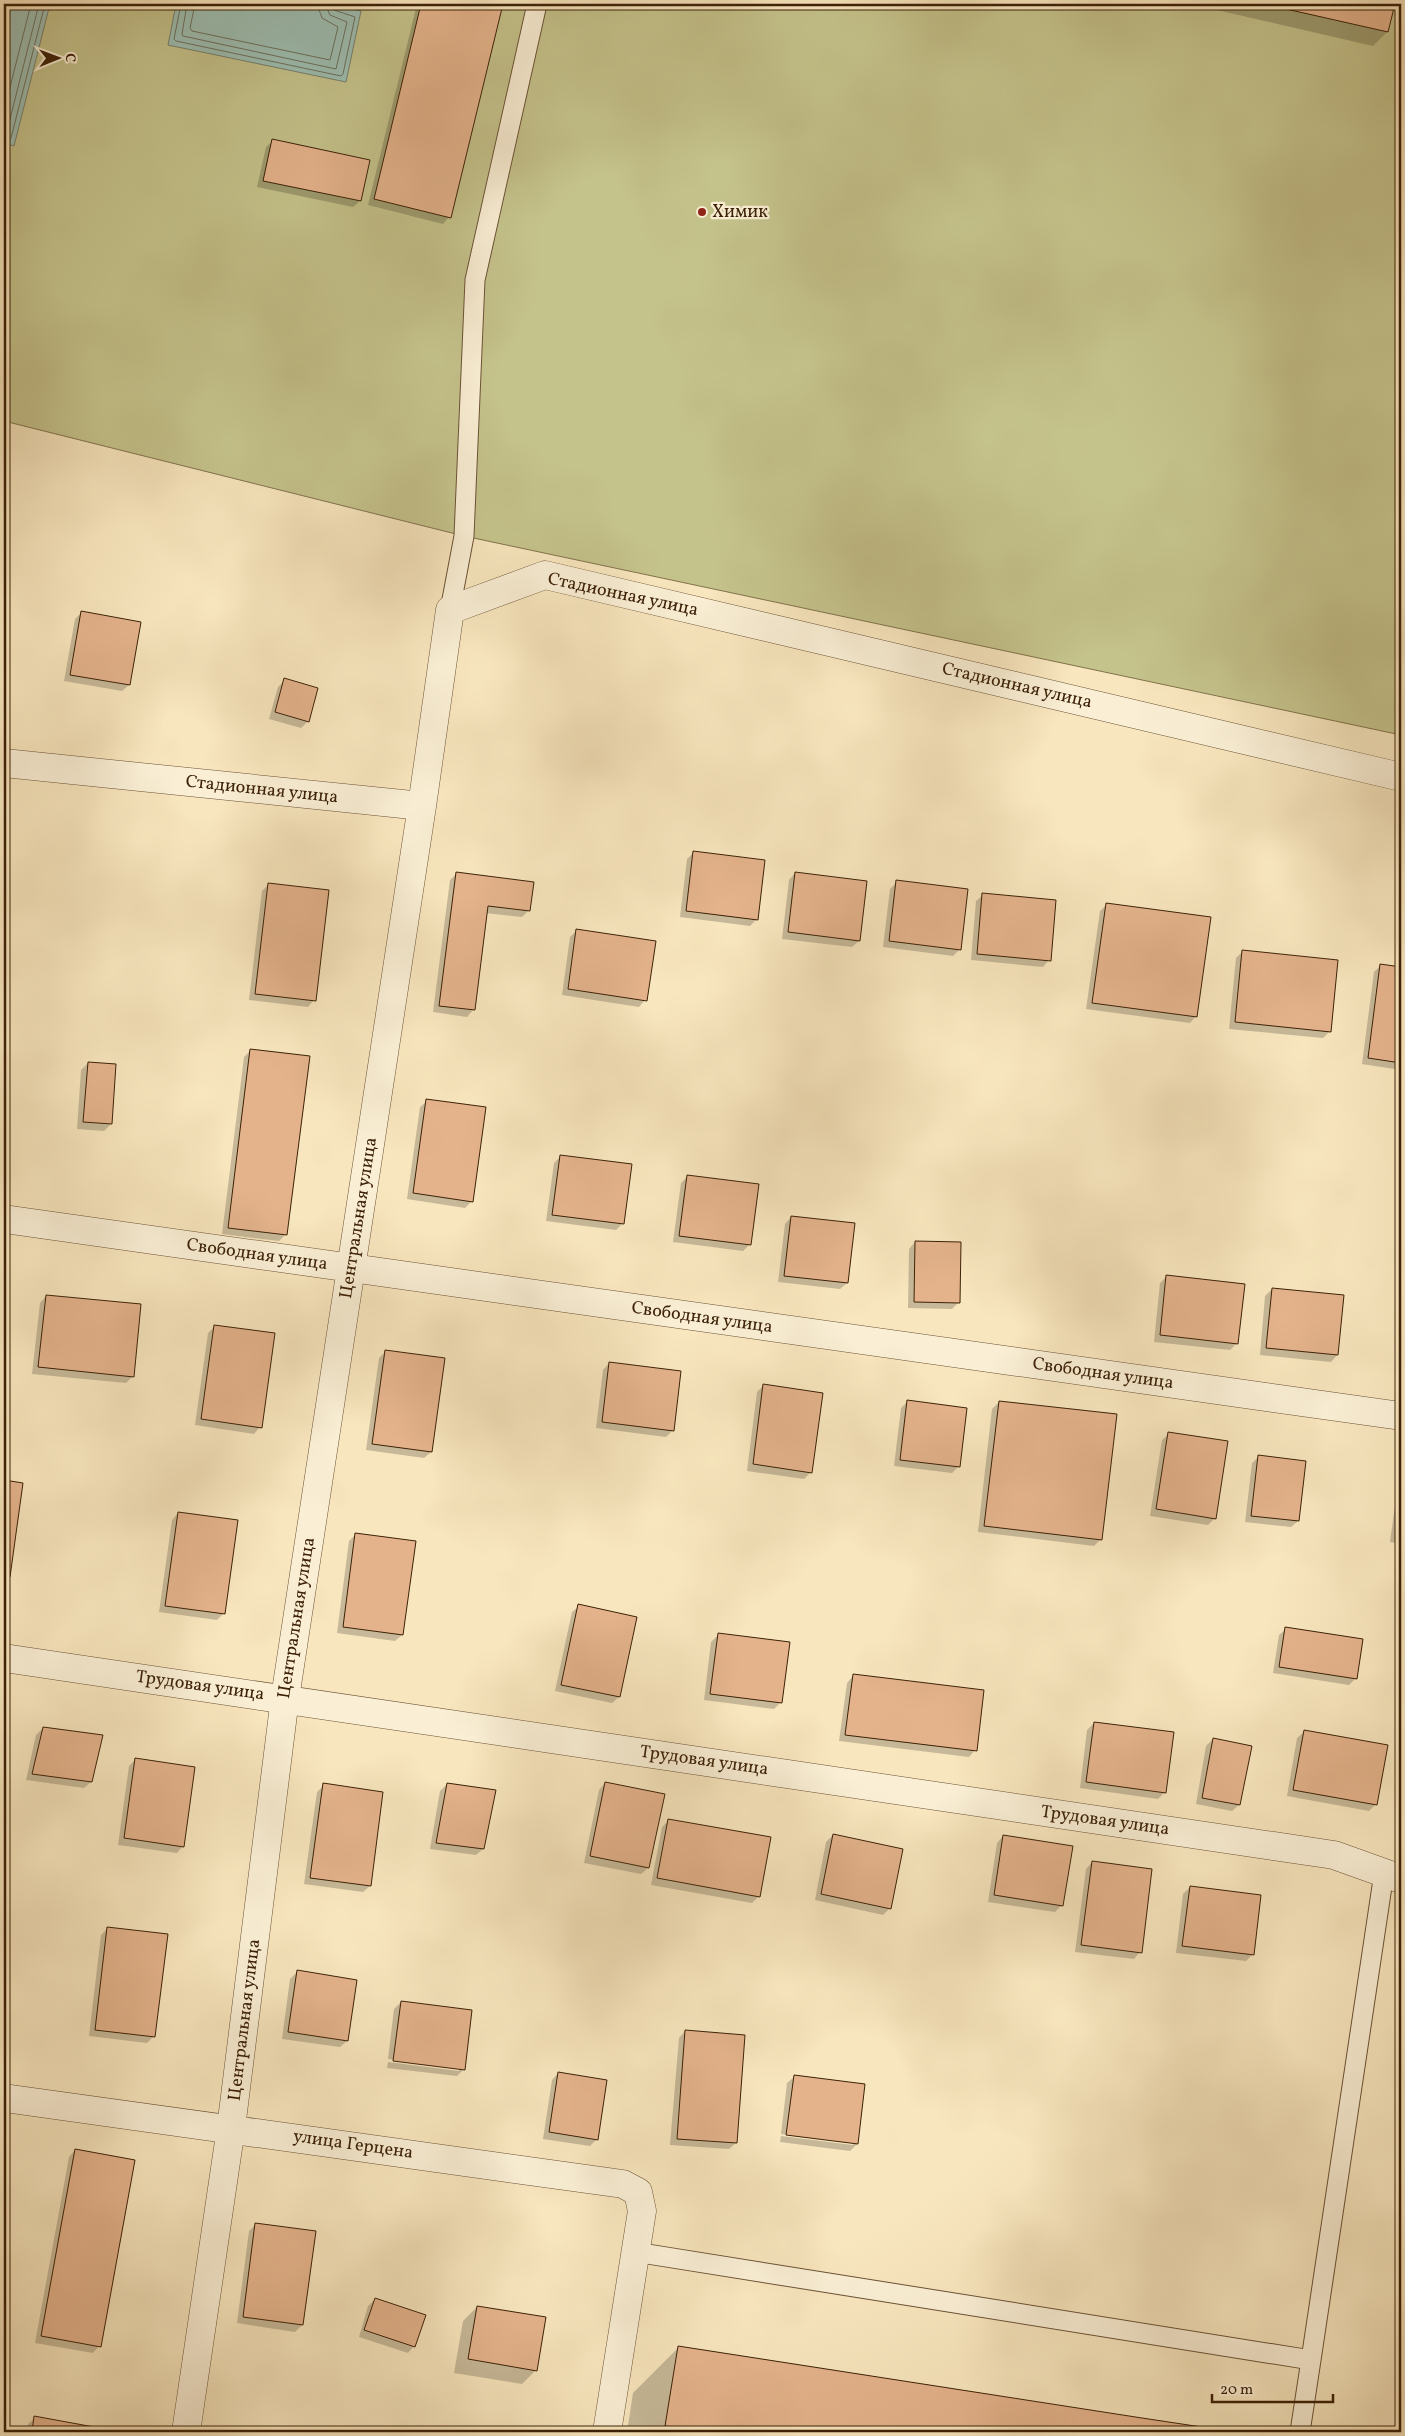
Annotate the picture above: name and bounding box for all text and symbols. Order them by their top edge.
north arrow [32,32,82,82]
text: С [60,53,79,62]
place label: Химик [712,200,768,225]
marker: Химик [696,206,708,218]
street label: Стадионная улица [545,567,701,623]
street label: Стадионная улица [940,657,1095,715]
street label: Стадионная улица [184,770,340,810]
street label: Центральная улица [334,1136,384,1300]
street label: Свободная улица [185,1233,329,1277]
street label: Свободная улица [630,1296,774,1340]
street label: Свободная улица [1031,1352,1175,1396]
street label: Центральная улица [272,1536,322,1700]
street label: Трудовая улица [134,1665,266,1707]
street label: Трудовая улица [638,1740,770,1782]
street label: Трудовая улица [1039,1800,1171,1842]
street label: Центральная улица [223,1938,267,2102]
street label: улица Герцена [291,2124,415,2166]
scale bar [1212,2371,1334,2403]
text: 20 m [1220,2380,1253,2401]

